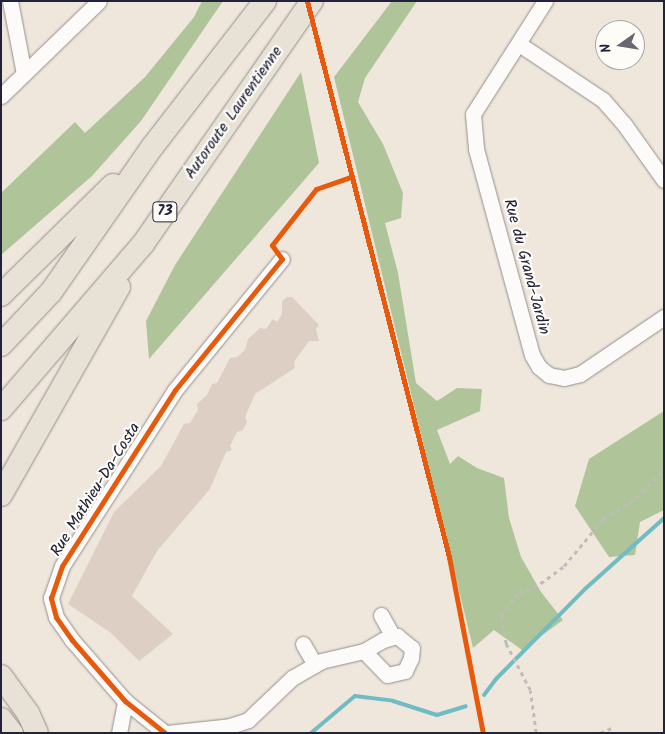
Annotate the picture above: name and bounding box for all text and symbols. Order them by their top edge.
north arrow [595,20,645,70]
text: N [595,41,618,55]
street label: Autoroute Laurentienne [181,43,287,183]
street label: Rue du Grand-Jardin [499,197,553,337]
road number: 73 [151,200,179,224]
street label: Rue Mathieu-Da-Costa [47,420,145,560]

